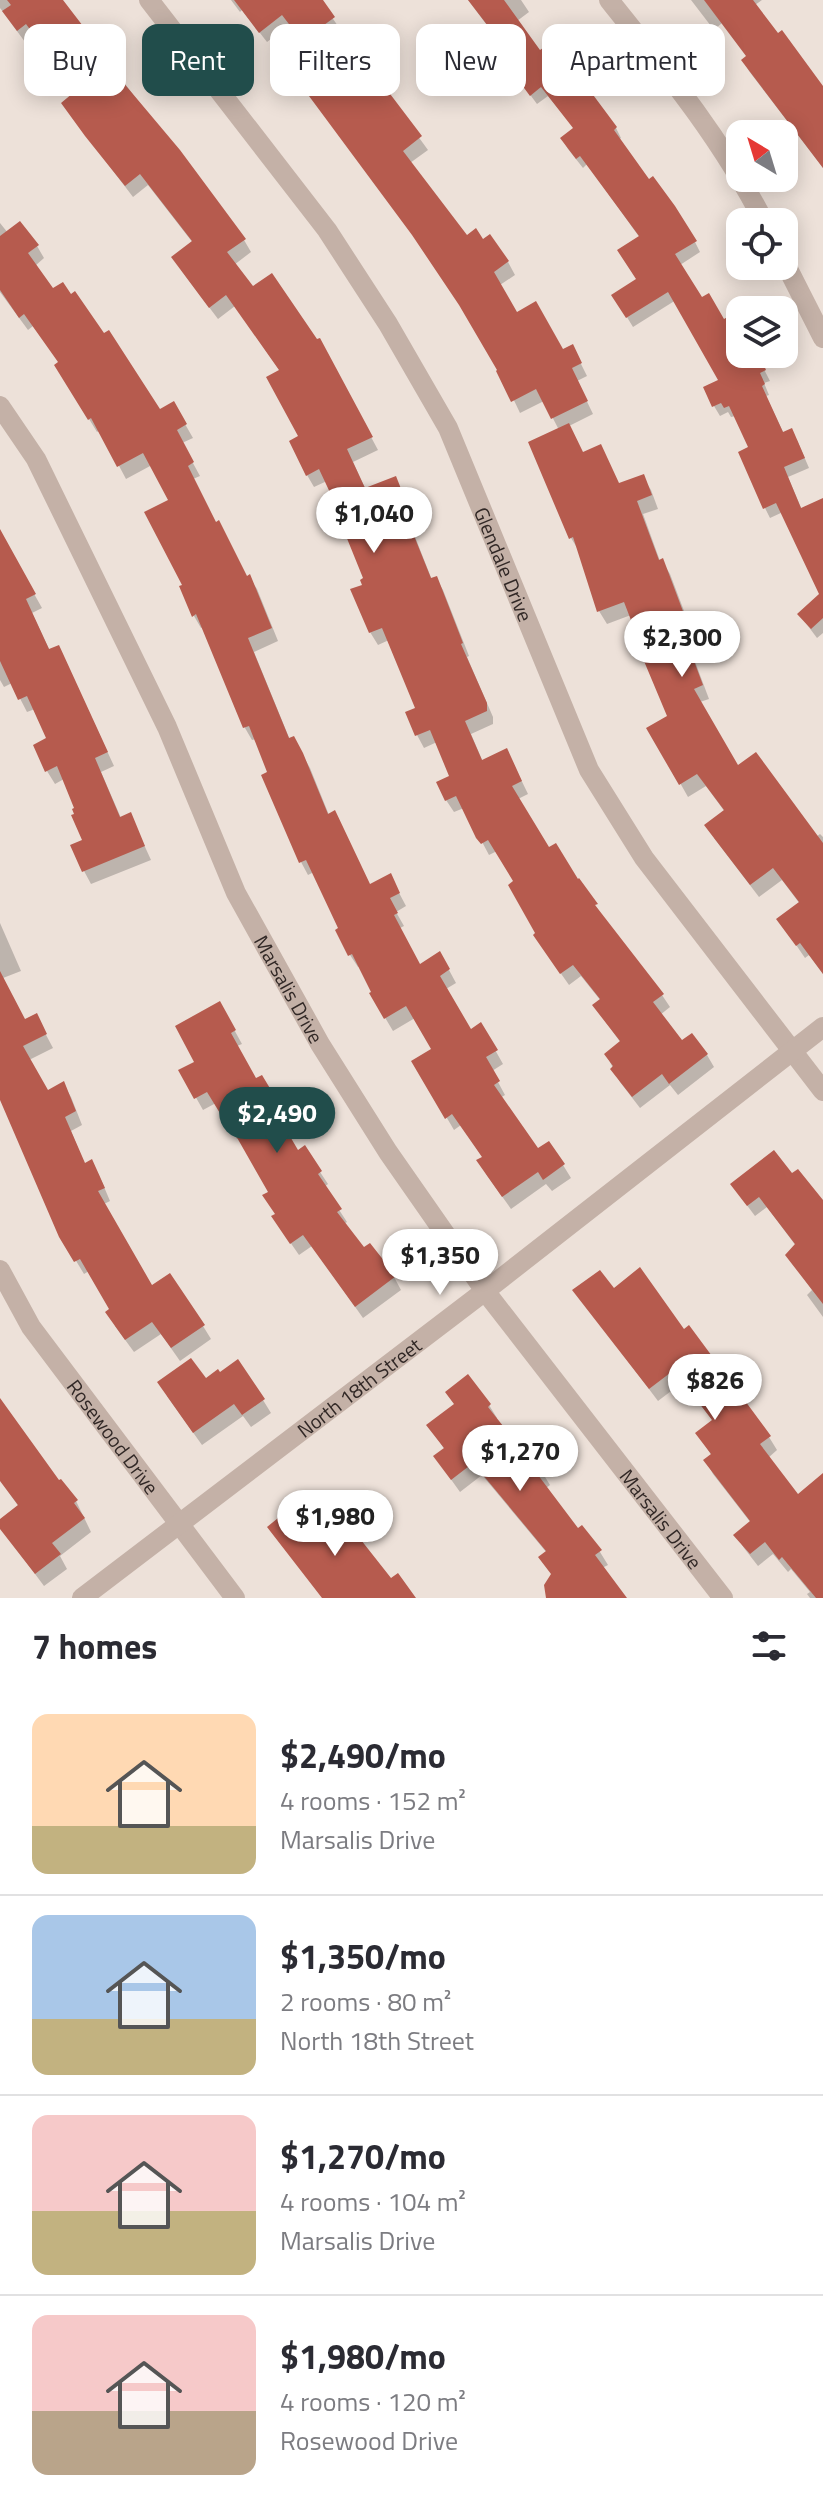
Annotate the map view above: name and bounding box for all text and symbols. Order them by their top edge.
chip: Buy [24,24,126,96]
chip: Rent [142,24,254,96]
chip: Filters [270,24,400,96]
chip: New [416,24,526,96]
chip: Apartment [542,24,725,96]
north arrow [726,120,798,192]
map controls [726,120,798,368]
button: locate [726,208,798,280]
button: layers [726,296,798,368]
pin: $1,040 [309,487,439,555]
text: $1,040 [334,493,414,532]
street label: Glendale Drive [467,502,542,626]
pin: $2,300 [617,611,747,679]
text: $2,300 [642,617,722,656]
street label: Marsalis Drive [247,929,332,1049]
pin: $2,490 [212,1087,342,1155]
text: $2,490 [237,1093,317,1132]
pin: $1,350 [375,1229,505,1297]
text: $1,350 [400,1235,480,1274]
street label: North 18th Street [290,1330,428,1445]
pin: $826 [668,1354,762,1422]
text: $826 [686,1360,744,1399]
street label: Rosewood Drive [60,1372,167,1501]
pin: $1,270 [455,1425,585,1493]
text: $1,270 [480,1431,560,1470]
street label: Marsalis Drive [613,1462,710,1575]
pin: $1,980 [270,1490,400,1558]
text: $1,980 [295,1496,375,1535]
text: 7 homes [32,1620,157,1672]
icon: filters [747,1624,791,1668]
text: $2,490/mo [280,1729,446,1781]
icon: home [96,1746,192,1842]
text: 4 rooms · 152 m² [280,1781,466,1820]
text: Marsalis Drive [280,1820,435,1859]
text: $1,350/mo [280,1930,446,1982]
icon: home [96,1947,192,2043]
text: 2 rooms · 80 m² [280,1982,451,2021]
text: North 18th Street [280,2021,474,2060]
text: $1,270/mo [280,2130,446,2182]
icon: home [96,2147,192,2243]
text: 4 rooms · 104 m² [280,2182,466,2221]
text: Marsalis Drive [280,2221,435,2260]
text: $1,980/mo [280,2330,446,2382]
icon: home [96,2347,192,2443]
text: 4 rooms · 120 m² [280,2382,466,2421]
text: Rosewood Drive [280,2421,458,2460]

